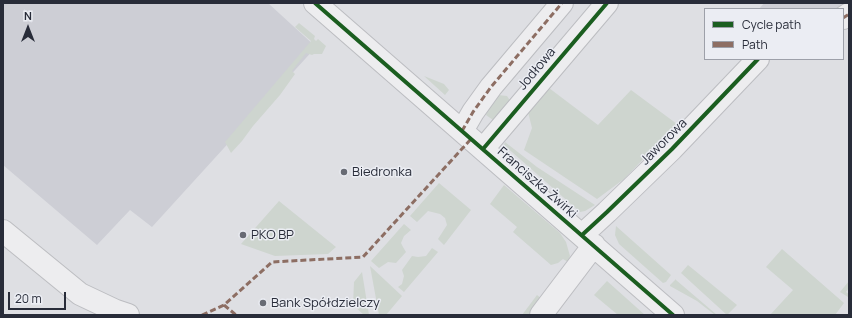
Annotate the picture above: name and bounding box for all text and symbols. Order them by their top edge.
north arrow [8,8,48,48]
text: N [24,8,32,23]
legend [704,8,844,60]
text: Cycle path [742,16,801,33]
text: Path [742,36,768,53]
street label: Jodłowa [515,45,559,93]
street label: Jaworowa [638,116,690,168]
street label: Franciszka Żwirki [494,144,580,222]
place label: Biedronka [352,164,412,180]
marker: Biedronka [339,167,349,177]
place label: PKO BP [251,227,294,243]
marker: PKO BP [238,230,248,240]
scale bar [10,284,68,310]
text: 20 m [15,290,42,307]
place label: Bank Spółdzielczy [271,295,380,311]
marker: Bank Spółdzielczy [258,298,268,308]

